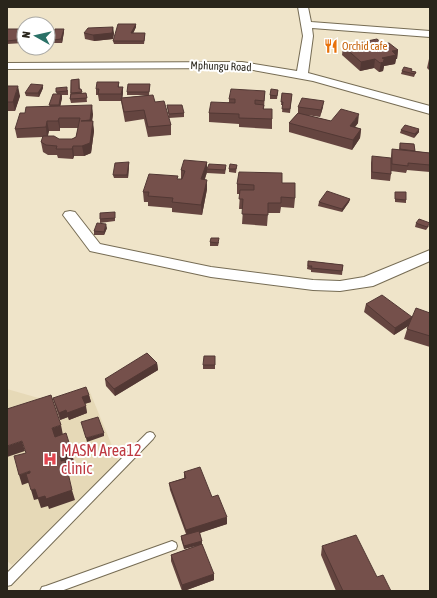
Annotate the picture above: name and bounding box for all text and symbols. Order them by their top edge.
north arrow [16,16,56,56]
text: N [20,31,32,39]
restaurant icon: Orchid cafe [323,38,339,54]
place label: Orchid cafe [342,40,388,52]
street label: Mphungu Road [190,59,252,73]
place label: MASM Area12 clinic [61,441,142,477]
hospital icon: MASM Area12 clinic [42,451,58,467]

